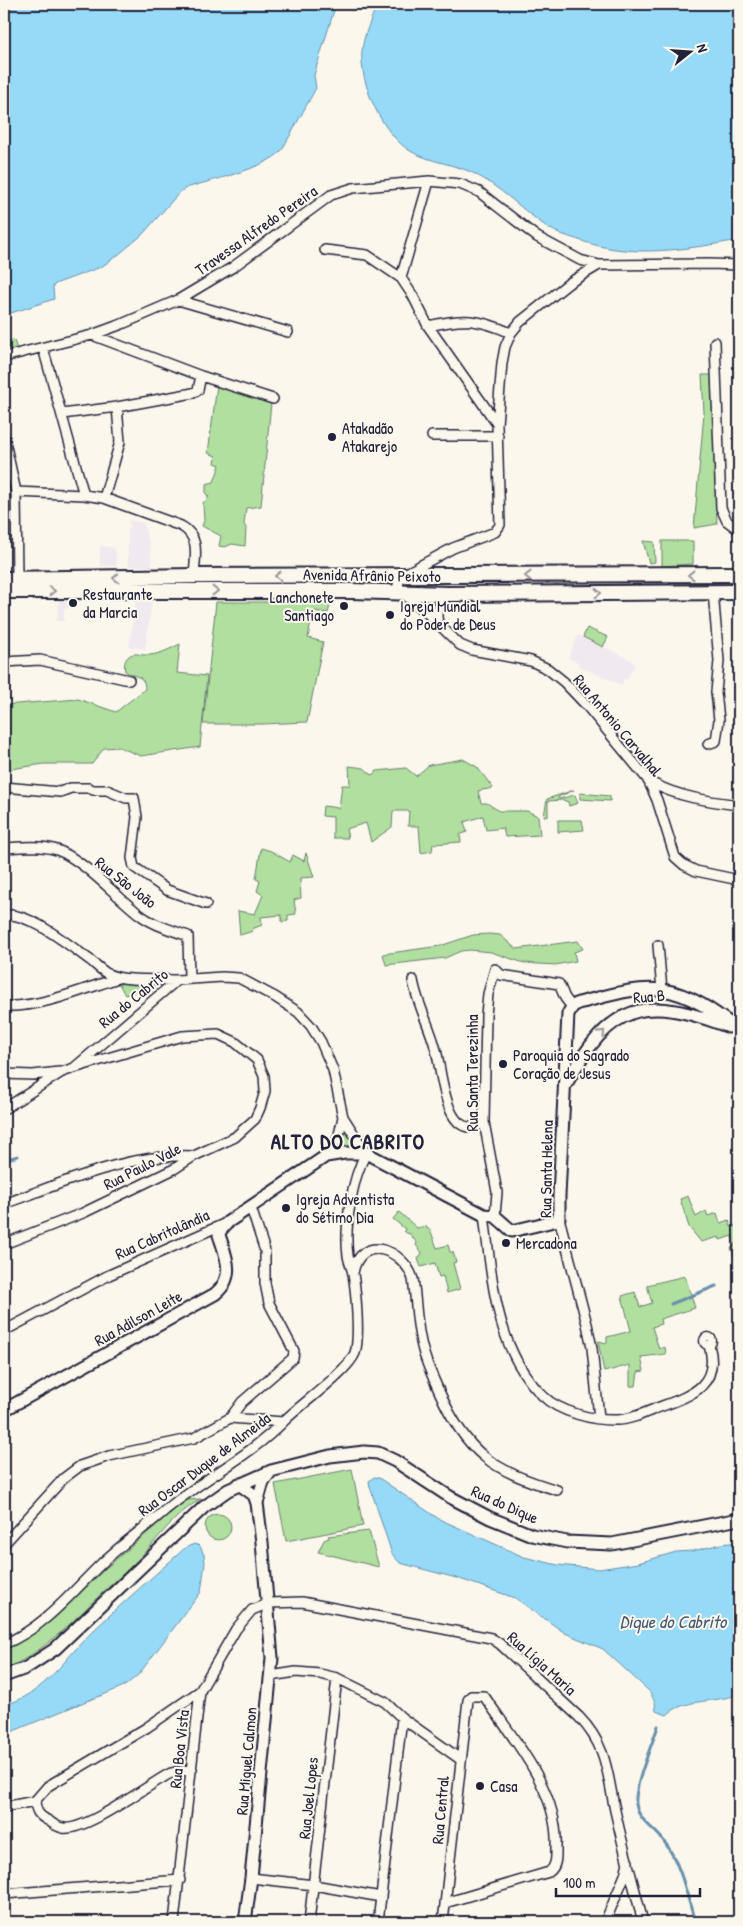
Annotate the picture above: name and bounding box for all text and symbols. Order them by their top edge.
north arrow [666,28,716,78]
text: N [693,42,713,55]
street label: Travessa Alfredo Pereira [191,180,321,280]
place label: Atakadão Atakarejo [342,417,398,457]
marker: Atakadão Atakarejo [326,431,338,443]
street label: Avenida Afrânio Peixoto [303,563,442,587]
one-way arrow [686,570,694,580]
one-way arrow [274,571,282,581]
one-way arrow [524,571,532,581]
one-way arrow [111,573,119,583]
place label: Restaurante da Marcia [83,583,153,623]
one-way arrow [49,586,57,596]
one-way arrow [212,586,219,596]
place label: Lanchonete Santiago [270,586,335,626]
one-way arrow [595,588,603,598]
place label: Igreja Mundial do Poder de Deus [400,595,496,635]
marker: Restaurante da Marcia [67,597,79,609]
marker: Lanchonete Santiago [338,600,350,612]
marker: Igreja Mundial do Poder de Deus [384,609,396,621]
street label: Rua Antonio Carvalhal [569,669,668,781]
street label: Rua São João [91,851,162,913]
street label: Rua do Cabrito [94,963,173,1033]
street label: Rua B [632,984,666,1008]
street label: Rua Santa Terezinha [461,1015,483,1131]
one-way arrow [596,1030,605,1039]
place label: Paroquia do Sagrado Coração de Jesus [513,1044,630,1084]
marker: Paroquia do Sagrado Coração de Jesus [497,1058,509,1070]
street label: Rua Santa Helena [534,1120,558,1218]
district label: ALTO DO CABRITO [271,1127,425,1156]
street label: Rua Paulo Vale [99,1137,185,1195]
place label: Igreja Adventista do Sétimo Dia [296,1188,394,1228]
marker: Igreja Adventista do Sétimo Dia [280,1202,292,1214]
street label: Rua Cabritolândia [111,1203,213,1265]
place label: Mercadona [516,1232,577,1254]
marker: Mercadona [500,1237,512,1249]
street label: Rua Adilson Leite [90,1285,186,1351]
street label: Rua Oscar Duque de Almeida [133,1407,275,1521]
street label: Rua do Dique [468,1479,543,1529]
water label: Dique do Cabrito [620,1609,728,1634]
street label: Rua Lígia Maria [503,1626,581,1700]
street label: Rua Miguel Calmon [230,1706,262,1816]
street label: Rua Boa Vista [164,1709,194,1789]
street label: Rua Joel Lopes [293,1756,323,1840]
street label: Rua Central [426,1774,454,1845]
place label: Casa [490,1775,517,1797]
marker: Casa [474,1780,486,1792]
scale bar [556,1866,699,1898]
text: 100 m [563,1872,596,1893]

